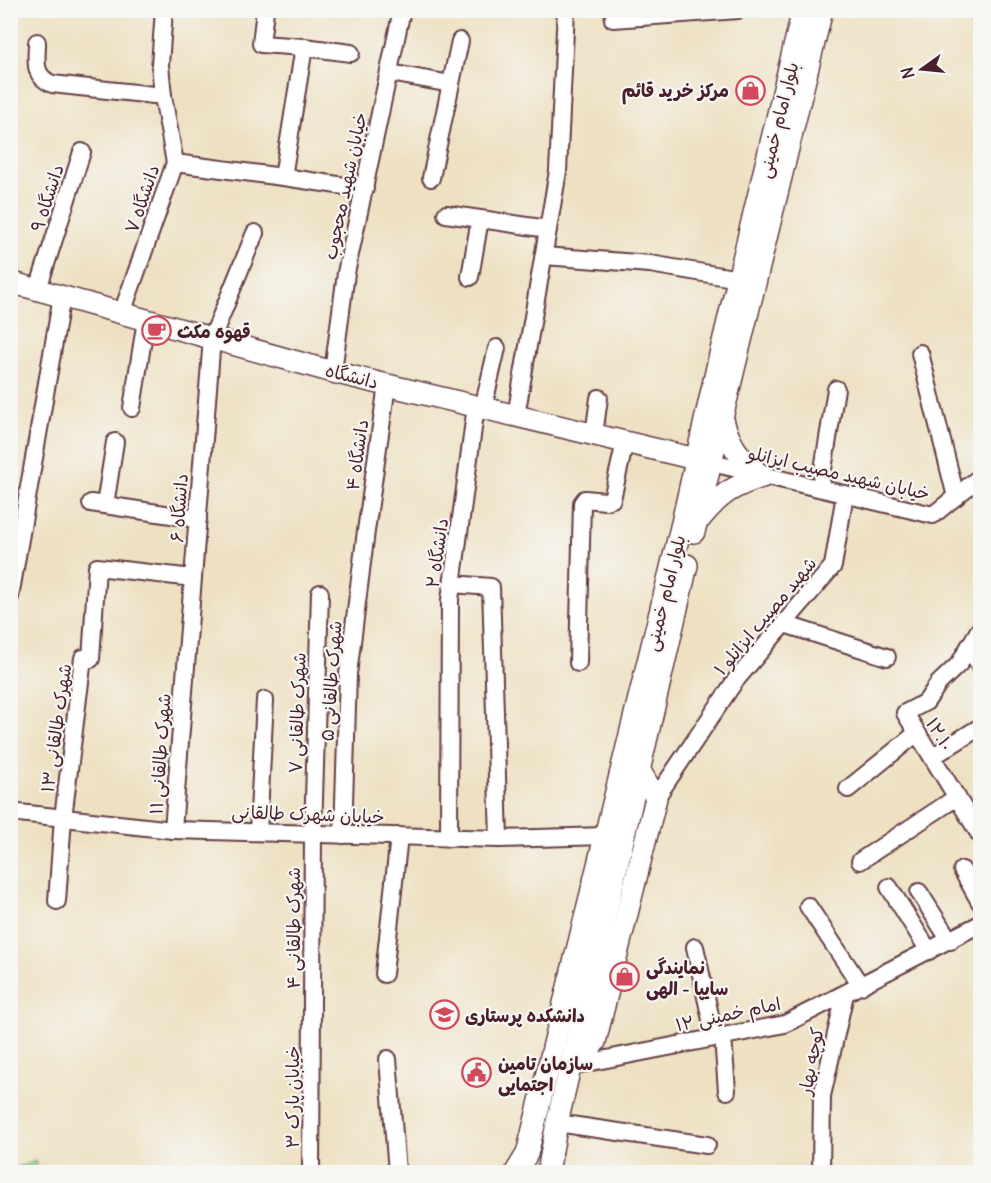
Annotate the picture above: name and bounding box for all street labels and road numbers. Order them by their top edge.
street label: بلوار امام خمینی [752,60,806,181]
street label: خیابان شهید محجوب [318,110,372,262]
street label: دانشگاه ۹ [25,161,69,235]
street label: دانشگاه ۷ [120,162,164,236]
street label: دانشگاه [323,358,381,394]
street label: دانشگاه ۴ [341,418,373,492]
street label: خیابان شهید مصیب ایزانلو [745,441,932,506]
street label: دانشگاه ۶ [165,473,193,543]
street label: دانشگاه ۲ [421,517,453,589]
street label: بلوار امام خمینی [639,533,693,654]
street label: شهید مصیب ایزانلو ۱ [709,552,822,681]
street label: شهرک طالقانی ۵ [315,620,347,742]
street label: شهرک طالقانی ۷ [283,652,311,774]
street label: شهرک طالقانی ۱۳ [36,662,76,794]
street label: شهرک طالقانی ۱۱ [144,693,176,815]
street label: ۱۲.۱۰ [921,713,959,755]
street label: خیابان شهرک طالقانی [231,800,385,828]
street label: شهرک طالقانی ۴ [282,867,305,989]
street label: امام خمینی ۱۲ [673,992,783,1039]
street label: کوچه بهار [793,1025,830,1099]
street label: خیابان پارک ۳ [281,1046,305,1148]

